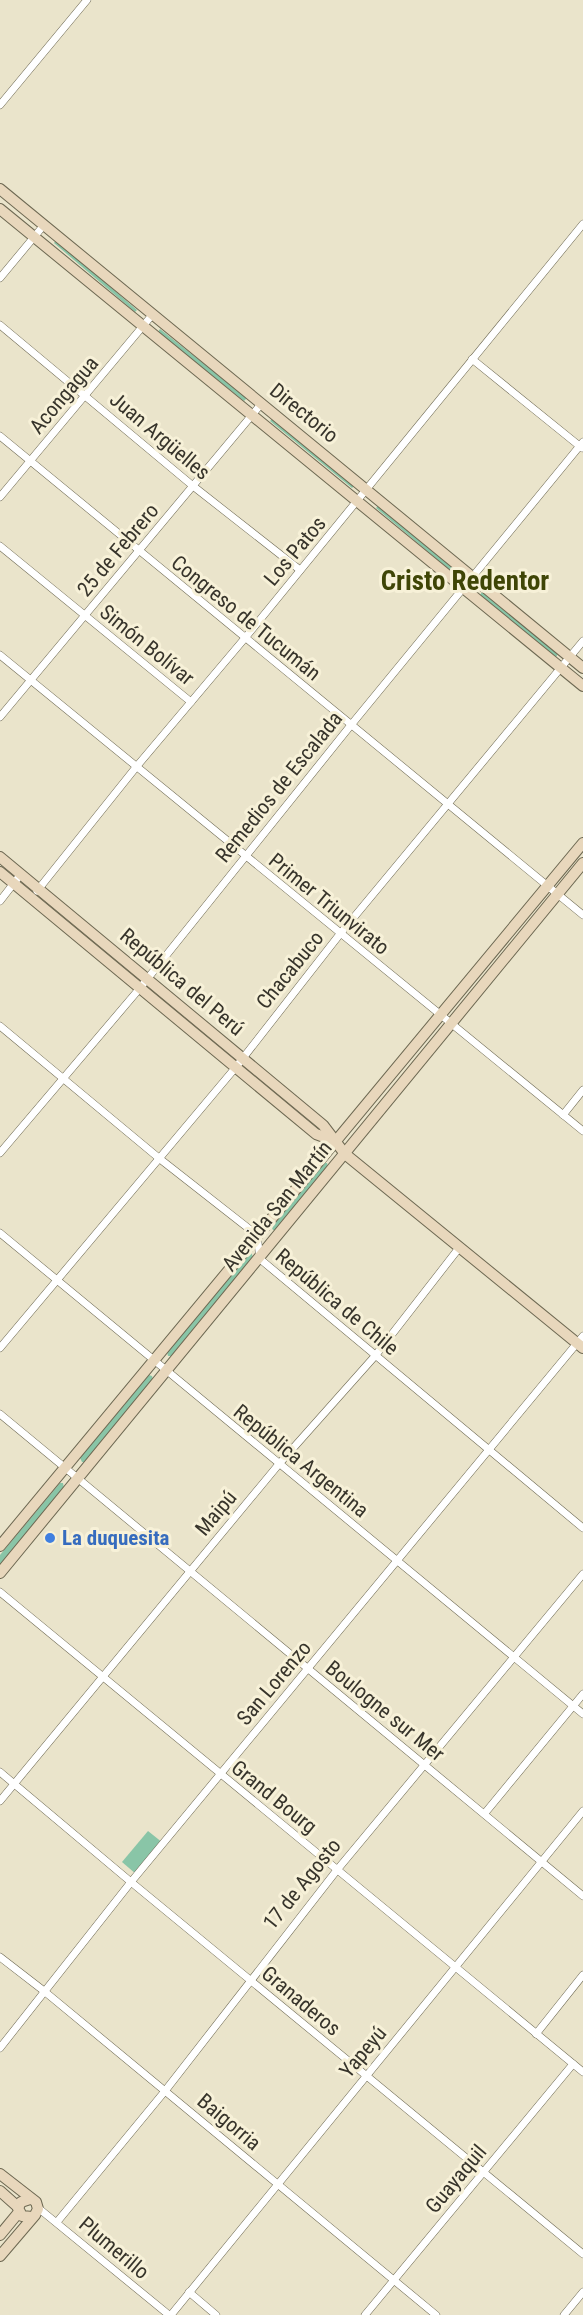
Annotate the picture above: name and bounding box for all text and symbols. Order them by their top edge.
street label: Acongagua [25,351,103,439]
street label: Directorio [265,378,343,448]
street label: Juan Argüelles [105,387,215,485]
street label: 25 de Febrero [72,499,164,601]
street label: Los Patos [259,512,331,590]
street label: Congreso de Tucumán [167,551,325,685]
district label: Cristo Redentor [381,565,549,597]
street label: Simón Bolívar [95,600,199,690]
street label: Remedios de Escalada [211,707,347,867]
street label: Primer Triunvirato [264,848,394,960]
street label: República del Perú [115,923,249,1041]
street label: Chacabuco [252,926,328,1014]
street label: Avenida San Martín [217,1136,337,1276]
street label: República de Chile [271,1244,403,1360]
street label: República Argentina [229,1399,373,1523]
street label: Maipú [190,1486,242,1540]
place label: La duquesita [62,1526,170,1550]
marker: La duquesita [43,1531,57,1545]
street label: San Lorenzo [232,1636,316,1730]
street label: Boulogne sur Mer [321,1656,449,1766]
street label: Grand Bourg [227,1755,321,1839]
street label: 17 de Agosto [258,1834,346,1934]
street label: Granaderos [257,1961,345,2041]
street label: Yapeyú [335,2022,391,2082]
street label: Baigorria [193,2089,265,2155]
street label: Guayaquil [421,2140,491,2218]
street label: Plumerillo [74,2212,154,2284]

